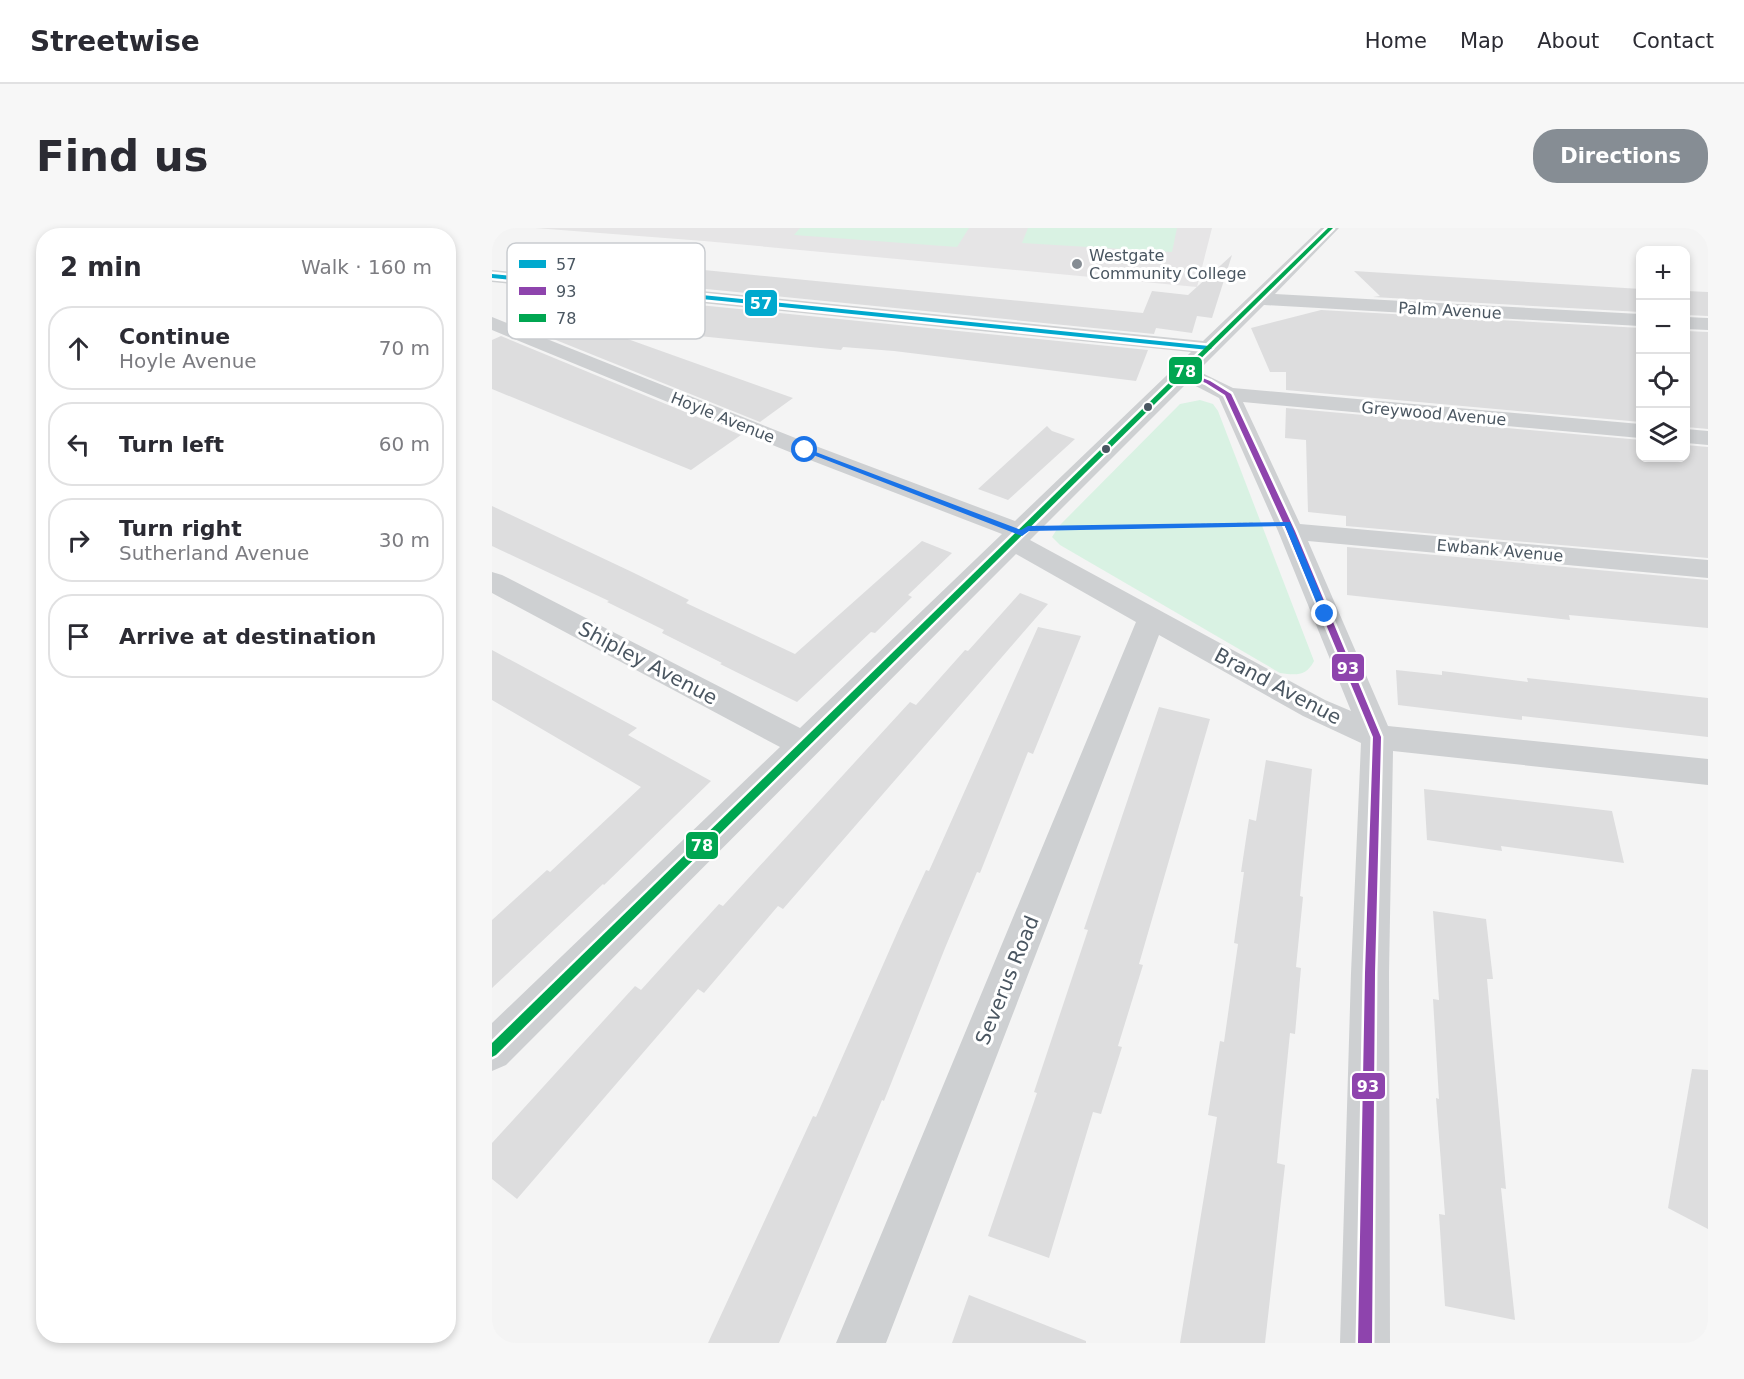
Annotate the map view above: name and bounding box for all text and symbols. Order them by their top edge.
text: Streetwise [30,25,200,58]
text: Home [1365,29,1427,53]
text: Map [1460,29,1504,53]
text: About [1537,29,1599,53]
text: Contact [1632,29,1714,53]
button: Directions [1533,129,1708,183]
text: Find us [36,132,209,181]
legend [507,243,705,339]
place label: Westgate Community College [1089,246,1246,283]
map controls [1636,246,1690,462]
button: + [1636,246,1690,300]
text: 2 min [60,252,142,282]
text: Walk · 160 m [301,255,432,279]
text: 57 [556,255,576,274]
marker: Westgate Community College [1070,257,1084,271]
text: 93 [556,282,576,301]
line badge: 57 [744,289,778,317]
text: 57 [750,294,772,313]
street label: Palm Avenue [1398,298,1502,323]
button: − [1636,300,1690,354]
text: 78 [556,309,576,328]
text: Continue [119,324,230,349]
icon: ahead [62,332,95,365]
text: 70 m [379,336,430,360]
text: Hoyle Avenue [119,349,257,373]
button: locate [1636,354,1690,408]
line badge: 78 [1168,356,1203,385]
text: 78 [1174,362,1196,381]
street label: Hoyle Avenue [668,388,777,447]
street label: Greywood Avenue [1361,398,1507,429]
unlabelled marker [1142,401,1154,413]
button: layers [1636,408,1690,462]
icon: left [62,428,95,461]
text: Turn left [119,432,224,457]
text: 60 m [379,432,430,456]
route start [791,436,817,462]
unlabelled marker [1100,443,1112,455]
text: Turn right [119,516,242,541]
icon: right [62,524,95,557]
text: 30 m [379,528,430,552]
street label: Ewbank Avenue [1436,535,1564,566]
text: Sutherland Avenue [119,541,309,565]
route end [1311,600,1337,626]
street label: Shipley Avenue [574,616,722,710]
icon: arrive [62,620,95,653]
text: Arrive at destination [119,624,376,649]
street label: Brand Avenue [1210,642,1346,730]
line badge: 93 [1331,653,1365,682]
text: 93 [1337,659,1359,678]
line badge: 78 [685,831,719,860]
text: 78 [691,836,713,855]
street label: Severus Road [970,912,1044,1048]
line badge: 93 [1351,1072,1386,1100]
text: 93 [1357,1077,1379,1096]

